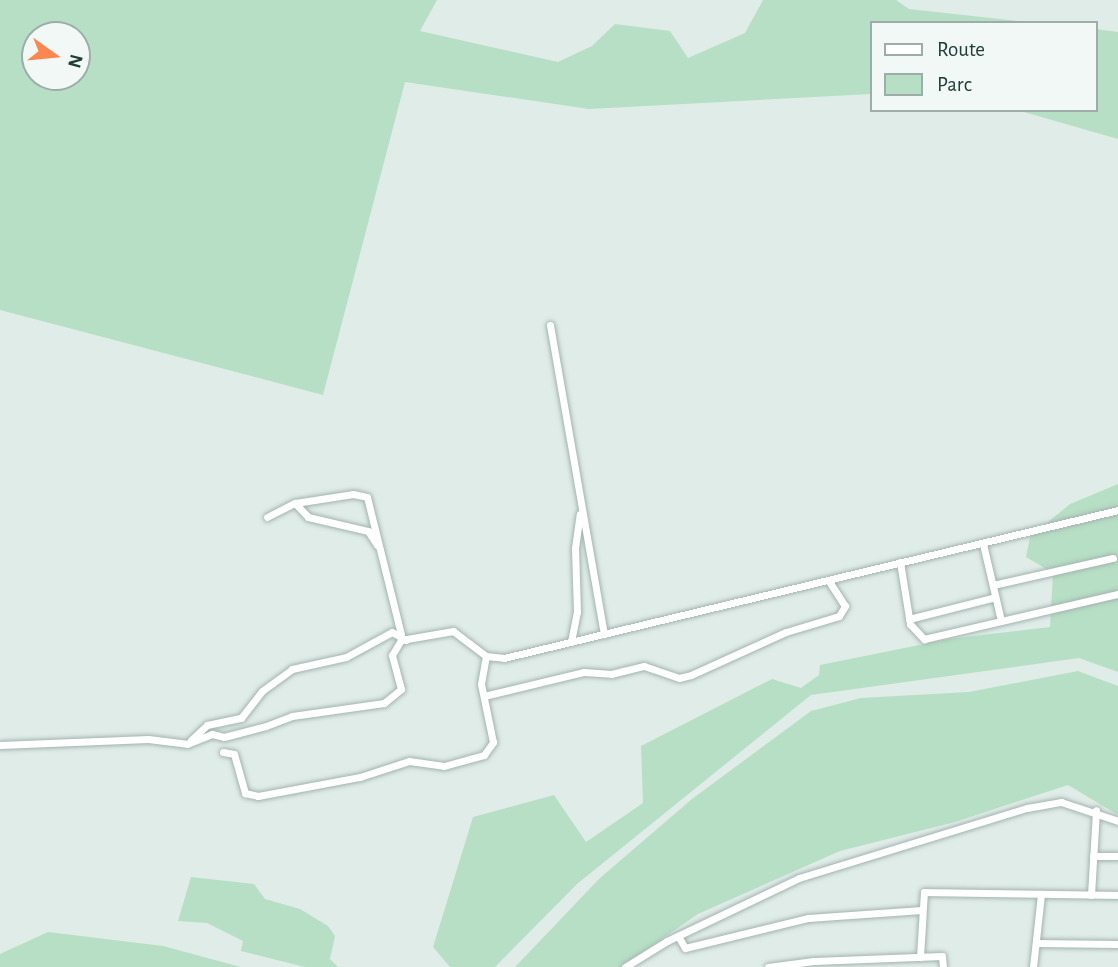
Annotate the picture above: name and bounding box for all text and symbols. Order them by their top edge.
north arrow [21,21,91,91]
legend [870,21,1097,112]
text: Route [937,39,985,60]
text: N [64,52,86,70]
text: Parc [937,74,972,95]

